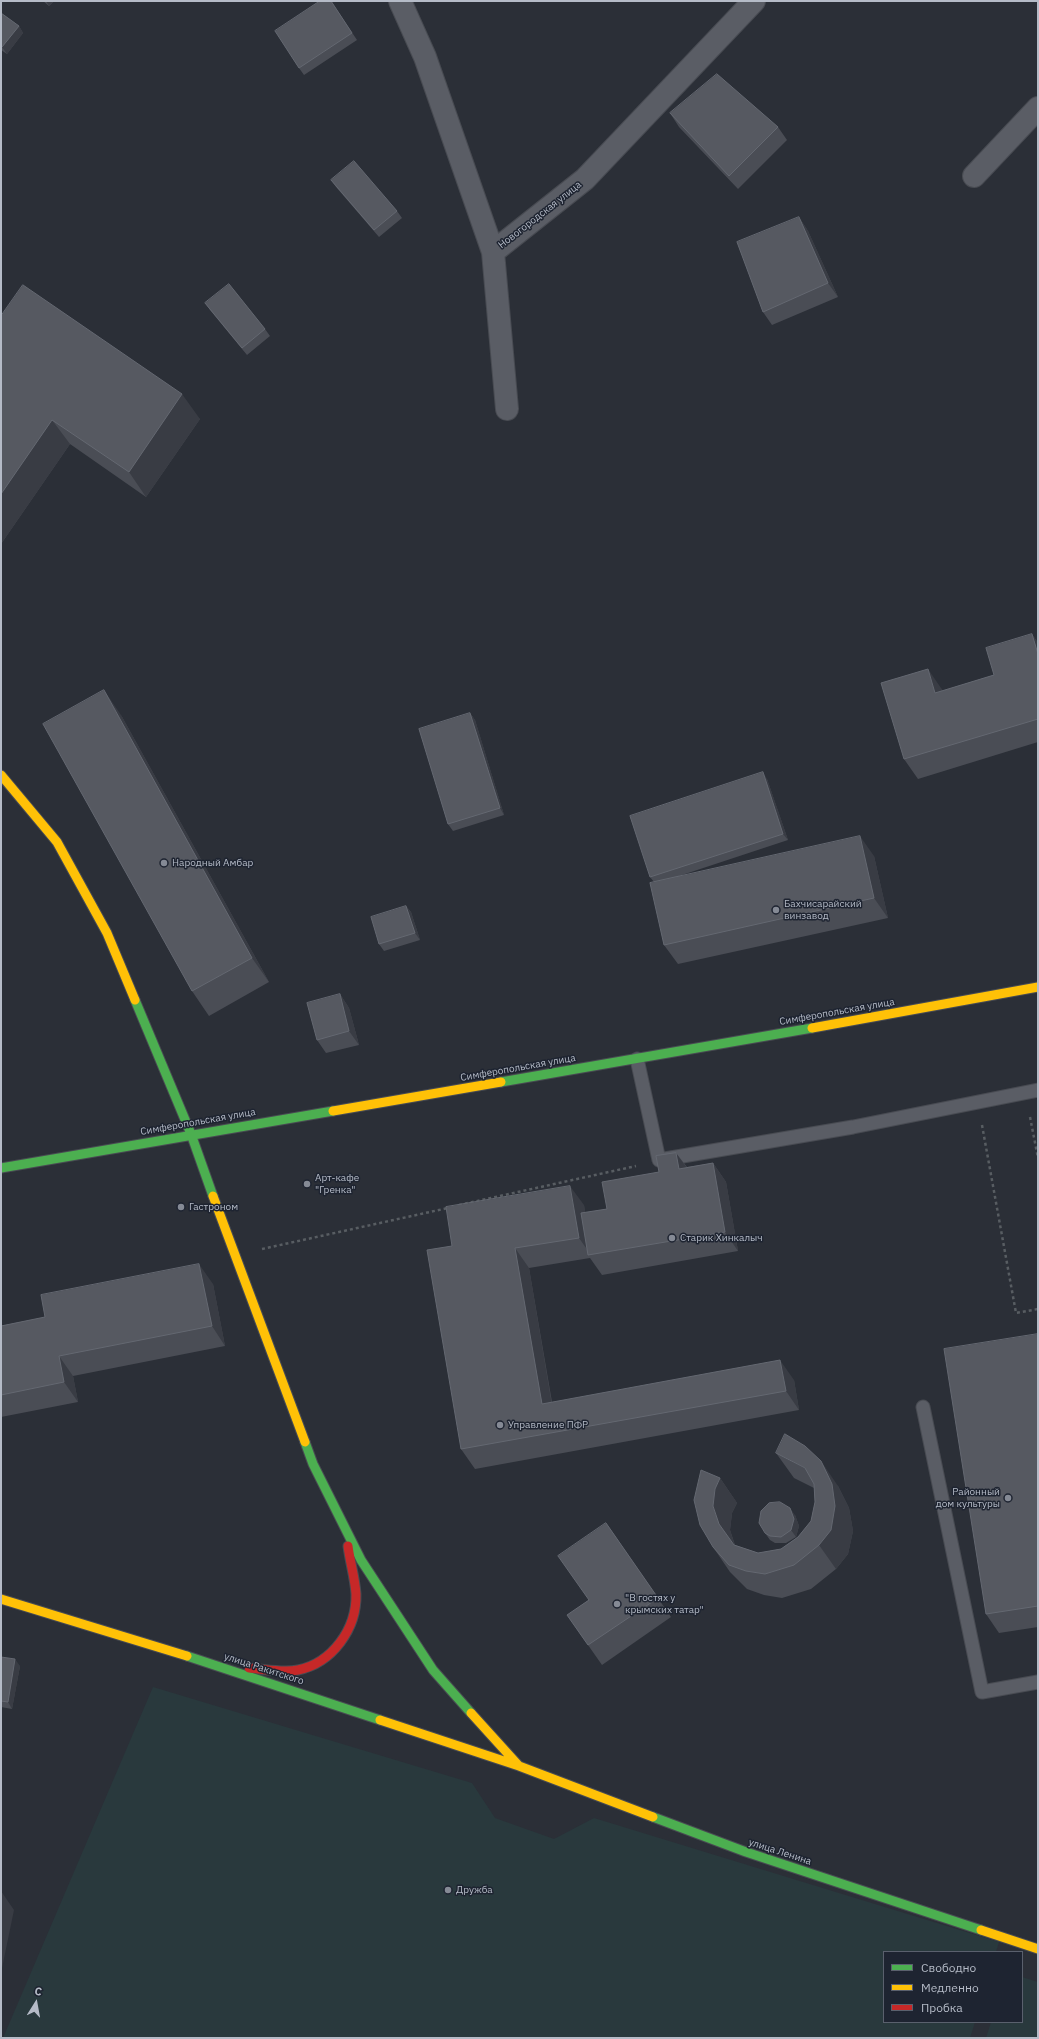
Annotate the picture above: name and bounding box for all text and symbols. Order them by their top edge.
street label: Новогородская улица [496,179,584,251]
place label: Народный Амбар [172,857,253,869]
marker: Народный Амбар [159,858,169,868]
place label: Бахчисарайский винзавод [784,898,862,922]
marker: Бахчисарайский винзавод [771,905,781,915]
street label: Симферопольская улица [778,996,896,1028]
street label: Симферопольская улица [459,1052,577,1084]
street label: Симферопольская улица [139,1106,257,1138]
place label: Арт-кафе "Гренка" [315,1172,359,1196]
marker: Арт-кафе "Гренка" [302,1179,312,1189]
place label: Гастроном [189,1201,238,1213]
marker: Гастроном [176,1202,186,1212]
place label: Старик Хинкалыч [680,1232,763,1244]
marker: Старик Хинкалыч [667,1233,677,1243]
place label: Управление ПФР [508,1419,588,1431]
marker: Управление ПФР [495,1420,505,1430]
place label: Районный дом культуры [936,1486,1000,1510]
marker: Районный дом культуры [1003,1493,1013,1503]
place label: "В гостях у крымских татар" [625,1592,704,1616]
marker: "В гостях у крымских татар" [612,1599,622,1609]
street label: улица Ракитского [223,1650,305,1688]
street label: улица Ленина [747,1836,813,1868]
place label: Дружба [456,1884,493,1896]
marker: Дружба [443,1885,453,1895]
legend [883,1951,1023,2023]
text: Свободно [921,1960,976,1975]
text: Медленно [921,1980,979,1995]
north arrow [16,1983,56,2023]
text: С [33,1984,43,1999]
text: Пробка [921,2000,963,2015]

